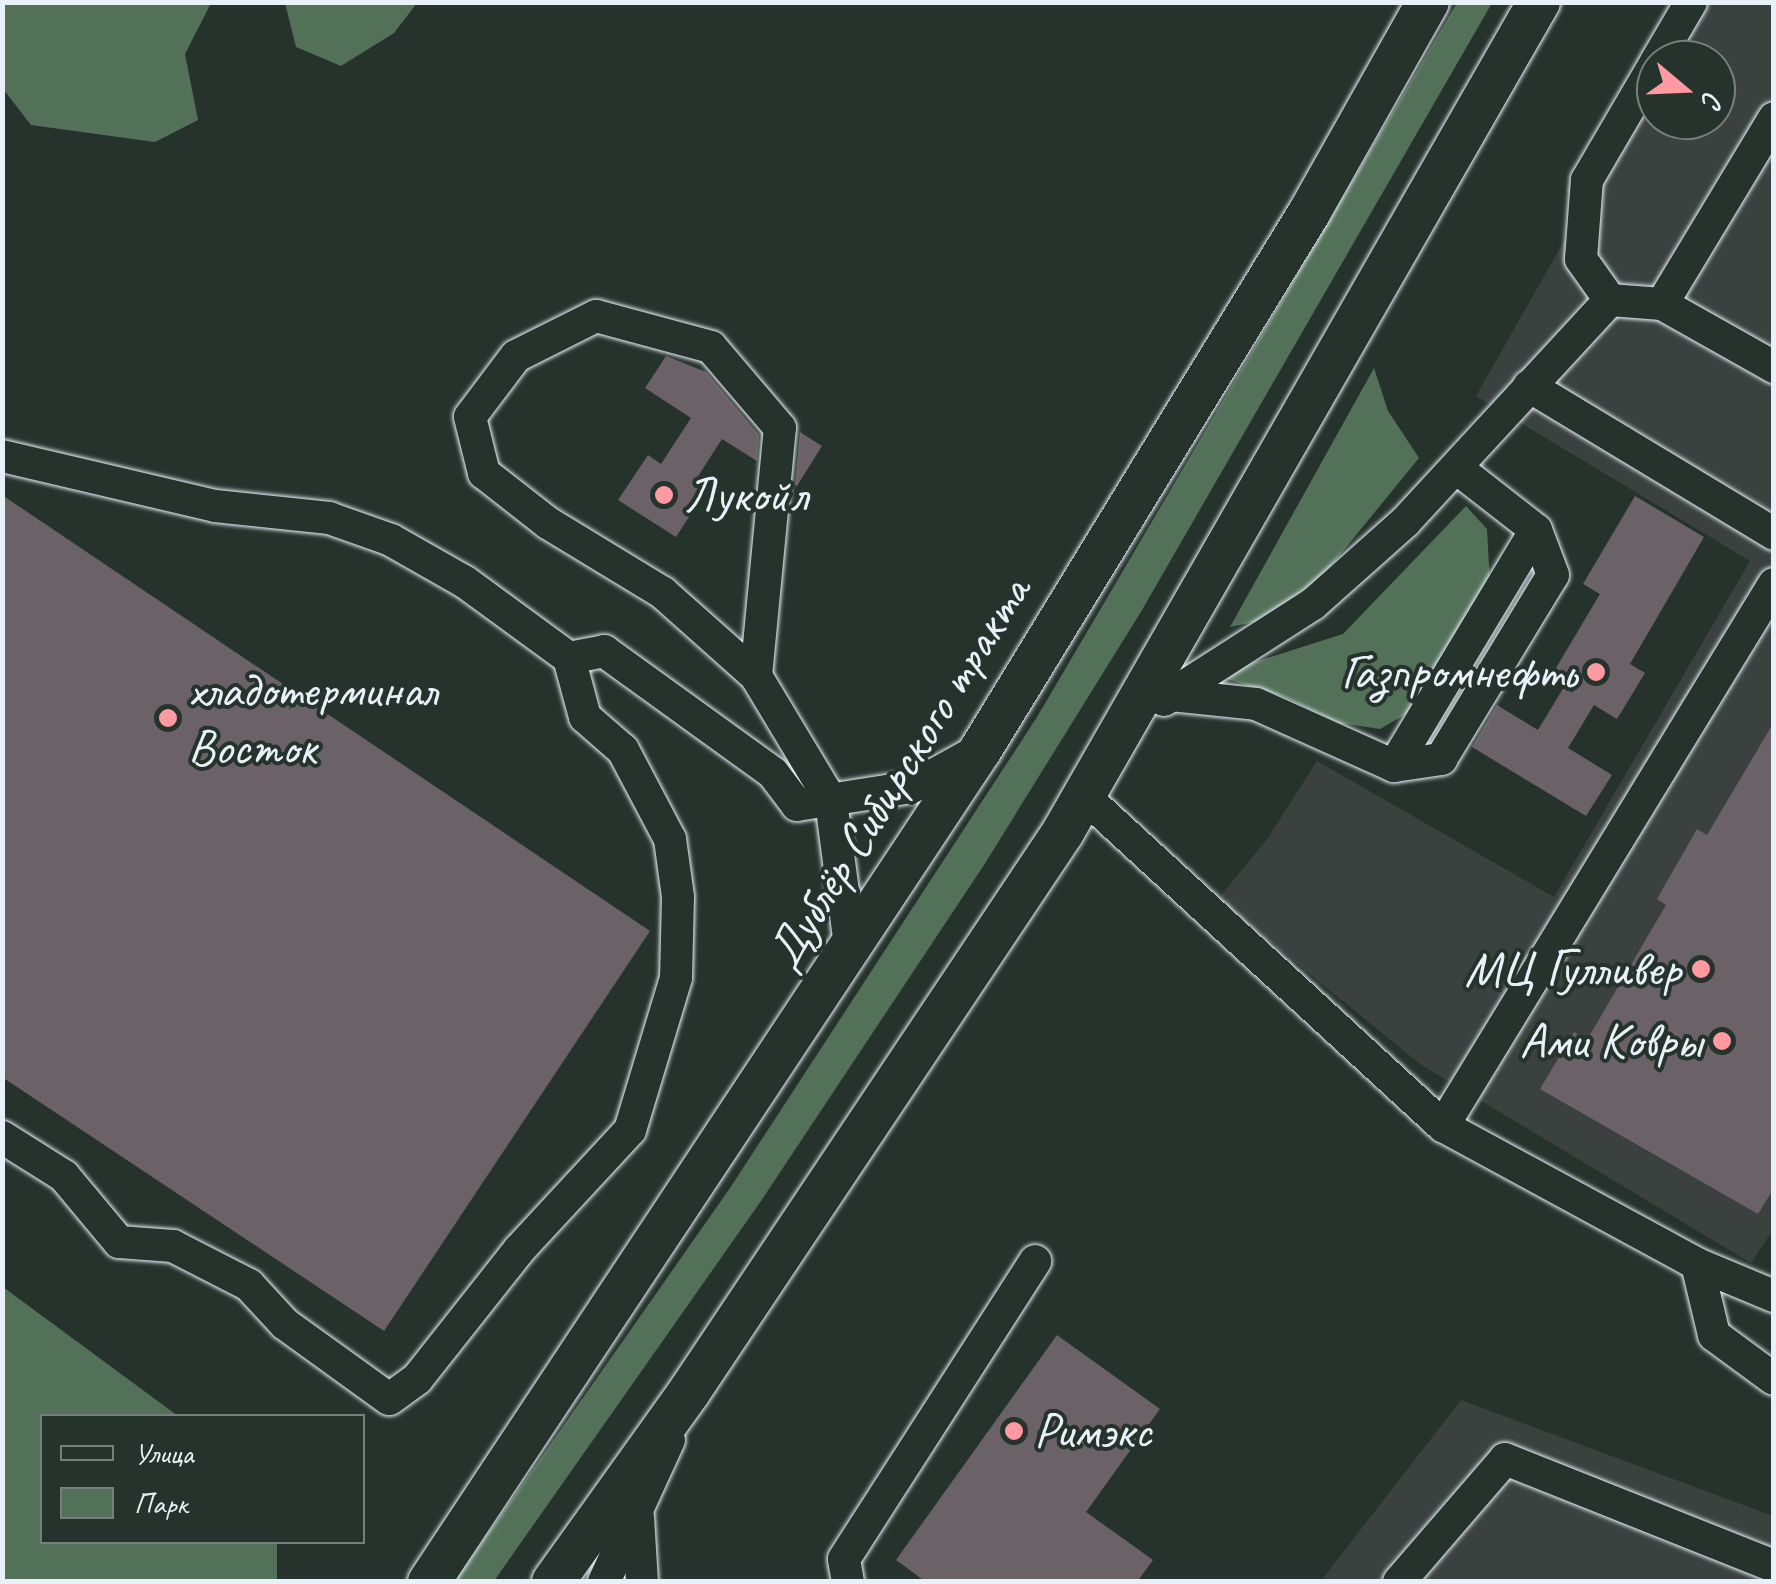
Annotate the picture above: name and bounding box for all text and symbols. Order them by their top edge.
north arrow [1636,40,1736,140]
text: С [1694,87,1732,111]
place label: Лукойл [684,465,807,525]
marker: Лукойл [653,484,675,506]
street label: Дублёр Сибирского тракта [752,563,1044,983]
place label: Газпромнефть [1341,642,1576,702]
place label: хладотерминал Восток [188,659,436,776]
marker: Газпромнефть [1585,661,1607,683]
marker: хладотерминал Восток [157,707,179,729]
place label: МЦ Гулливер [1466,939,1681,999]
marker: МЦ Гулливер [1690,958,1712,980]
place label: Ами Ковры [1521,1011,1702,1071]
marker: Ами Ковры [1711,1030,1733,1052]
place label: Римэкс [1034,1401,1151,1461]
legend [40,1414,365,1544]
marker: Римэкс [1003,1420,1025,1442]
text: Улица [134,1434,193,1472]
text: Парк [134,1484,188,1522]

